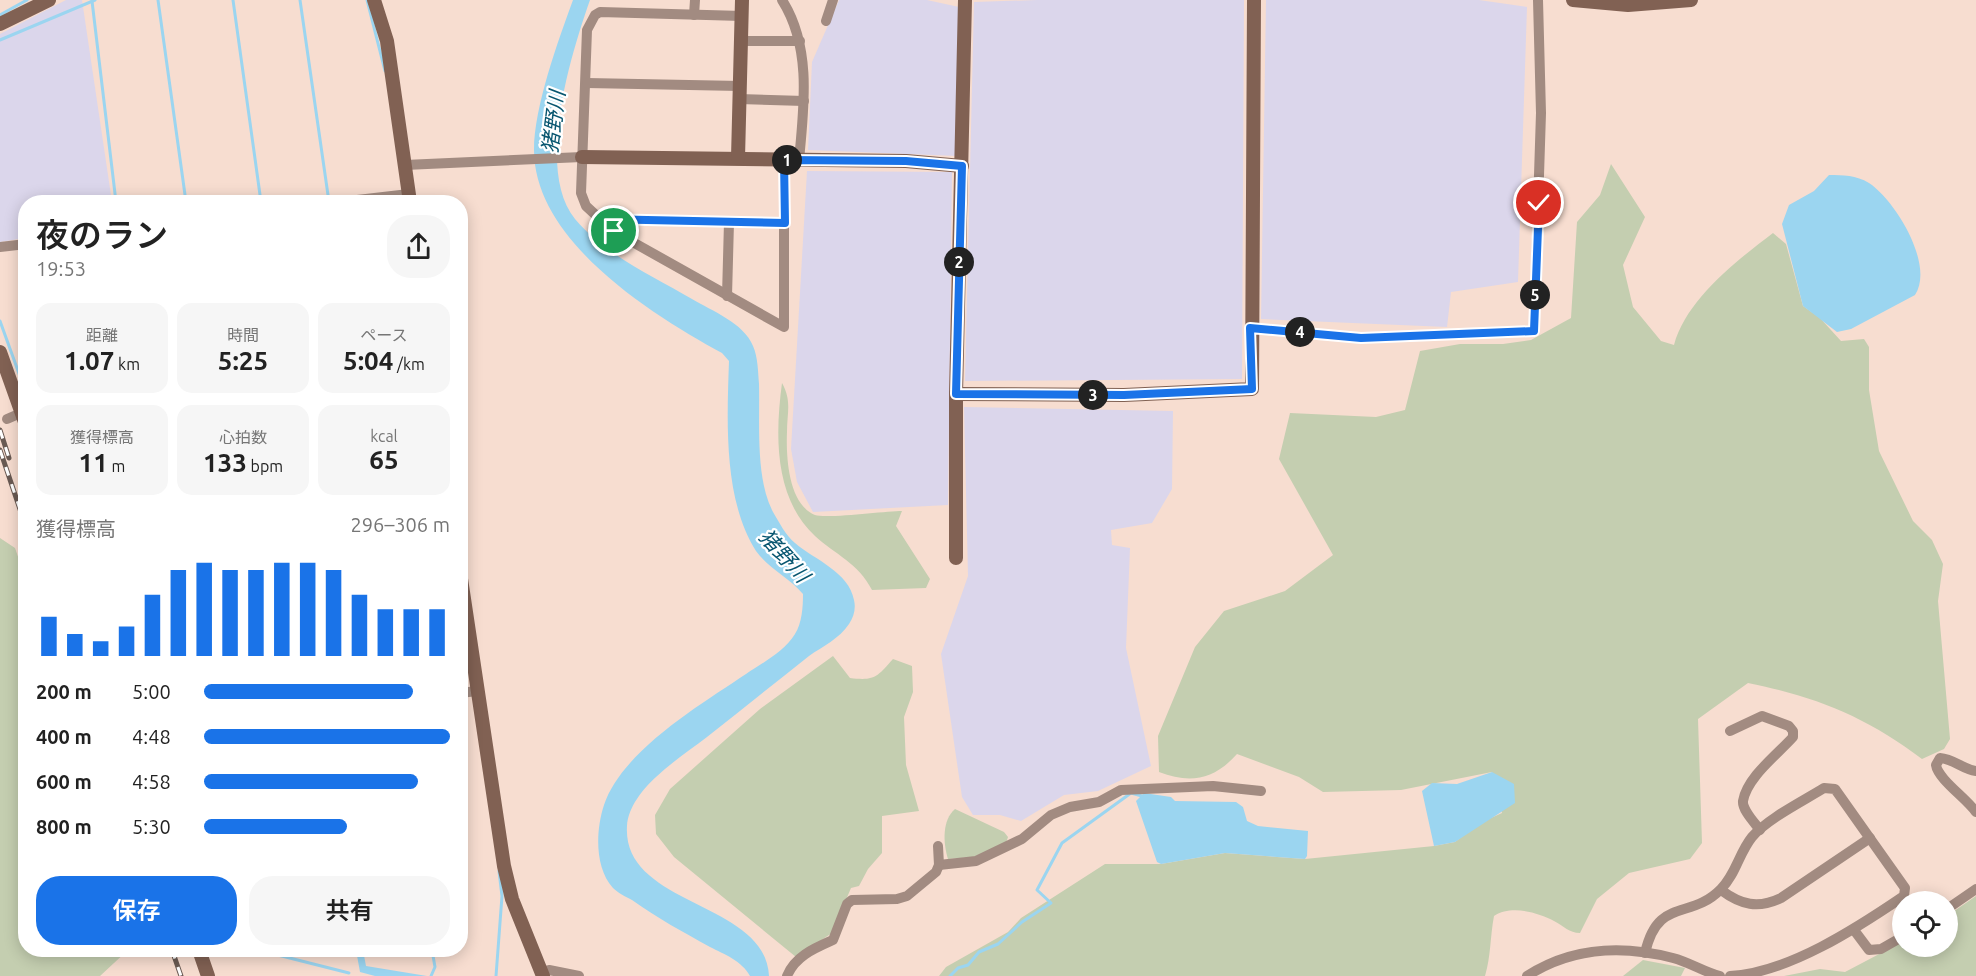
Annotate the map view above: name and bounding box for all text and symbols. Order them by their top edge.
water label: 猪野川 [537,87,569,155]
pin: 1 [772,145,802,175]
text: 1 [782,151,792,169]
pin [1513,177,1564,228]
icon: check [1522,186,1555,219]
pin [588,205,639,256]
icon: arrive [597,214,630,247]
button: share [387,215,450,278]
text: 夜のラン [36,216,168,253]
pin: 2 [944,247,974,277]
text: 2 [954,253,964,271]
text: 19:53 [36,257,86,280]
pin: 5 [1520,280,1550,310]
text: 5 [1530,286,1540,304]
pin: 4 [1285,317,1315,347]
text: 4 [1295,323,1305,341]
text: 距離 [86,326,118,344]
text: 時間 [227,326,259,344]
text: ペース [360,326,408,344]
text: 1.07 [64,346,114,375]
text: 5:25 [218,346,268,375]
text: 5:04 [343,346,393,375]
text: km [114,355,140,373]
text: /km [393,355,425,373]
pin: 3 [1078,380,1108,410]
text: 3 [1088,386,1098,404]
text: kcal [370,427,398,445]
text: 獲得標高 [70,428,134,446]
text: 心拍数 [219,428,267,446]
text: 65 [369,445,399,474]
text: 11 [79,448,108,477]
text: 133 [203,448,247,477]
text: m [108,457,125,475]
text: bpm [247,457,283,475]
text: 296–306 m [351,513,450,536]
text: 獲得標高 [36,517,116,540]
water label: 猪野川 [755,524,816,588]
text: 200 m [36,680,92,703]
text: 5:00 [132,680,171,703]
text: 400 m [36,725,92,748]
text: 4:48 [132,725,171,748]
text: 600 m [36,770,92,793]
text: 4:58 [132,770,171,793]
text: 800 m [36,815,92,838]
text: 5:30 [132,815,171,838]
button: 保存 [36,876,237,945]
button: 共有 [249,876,450,945]
map controls [1892,891,1958,957]
button: locate [1892,891,1958,957]

